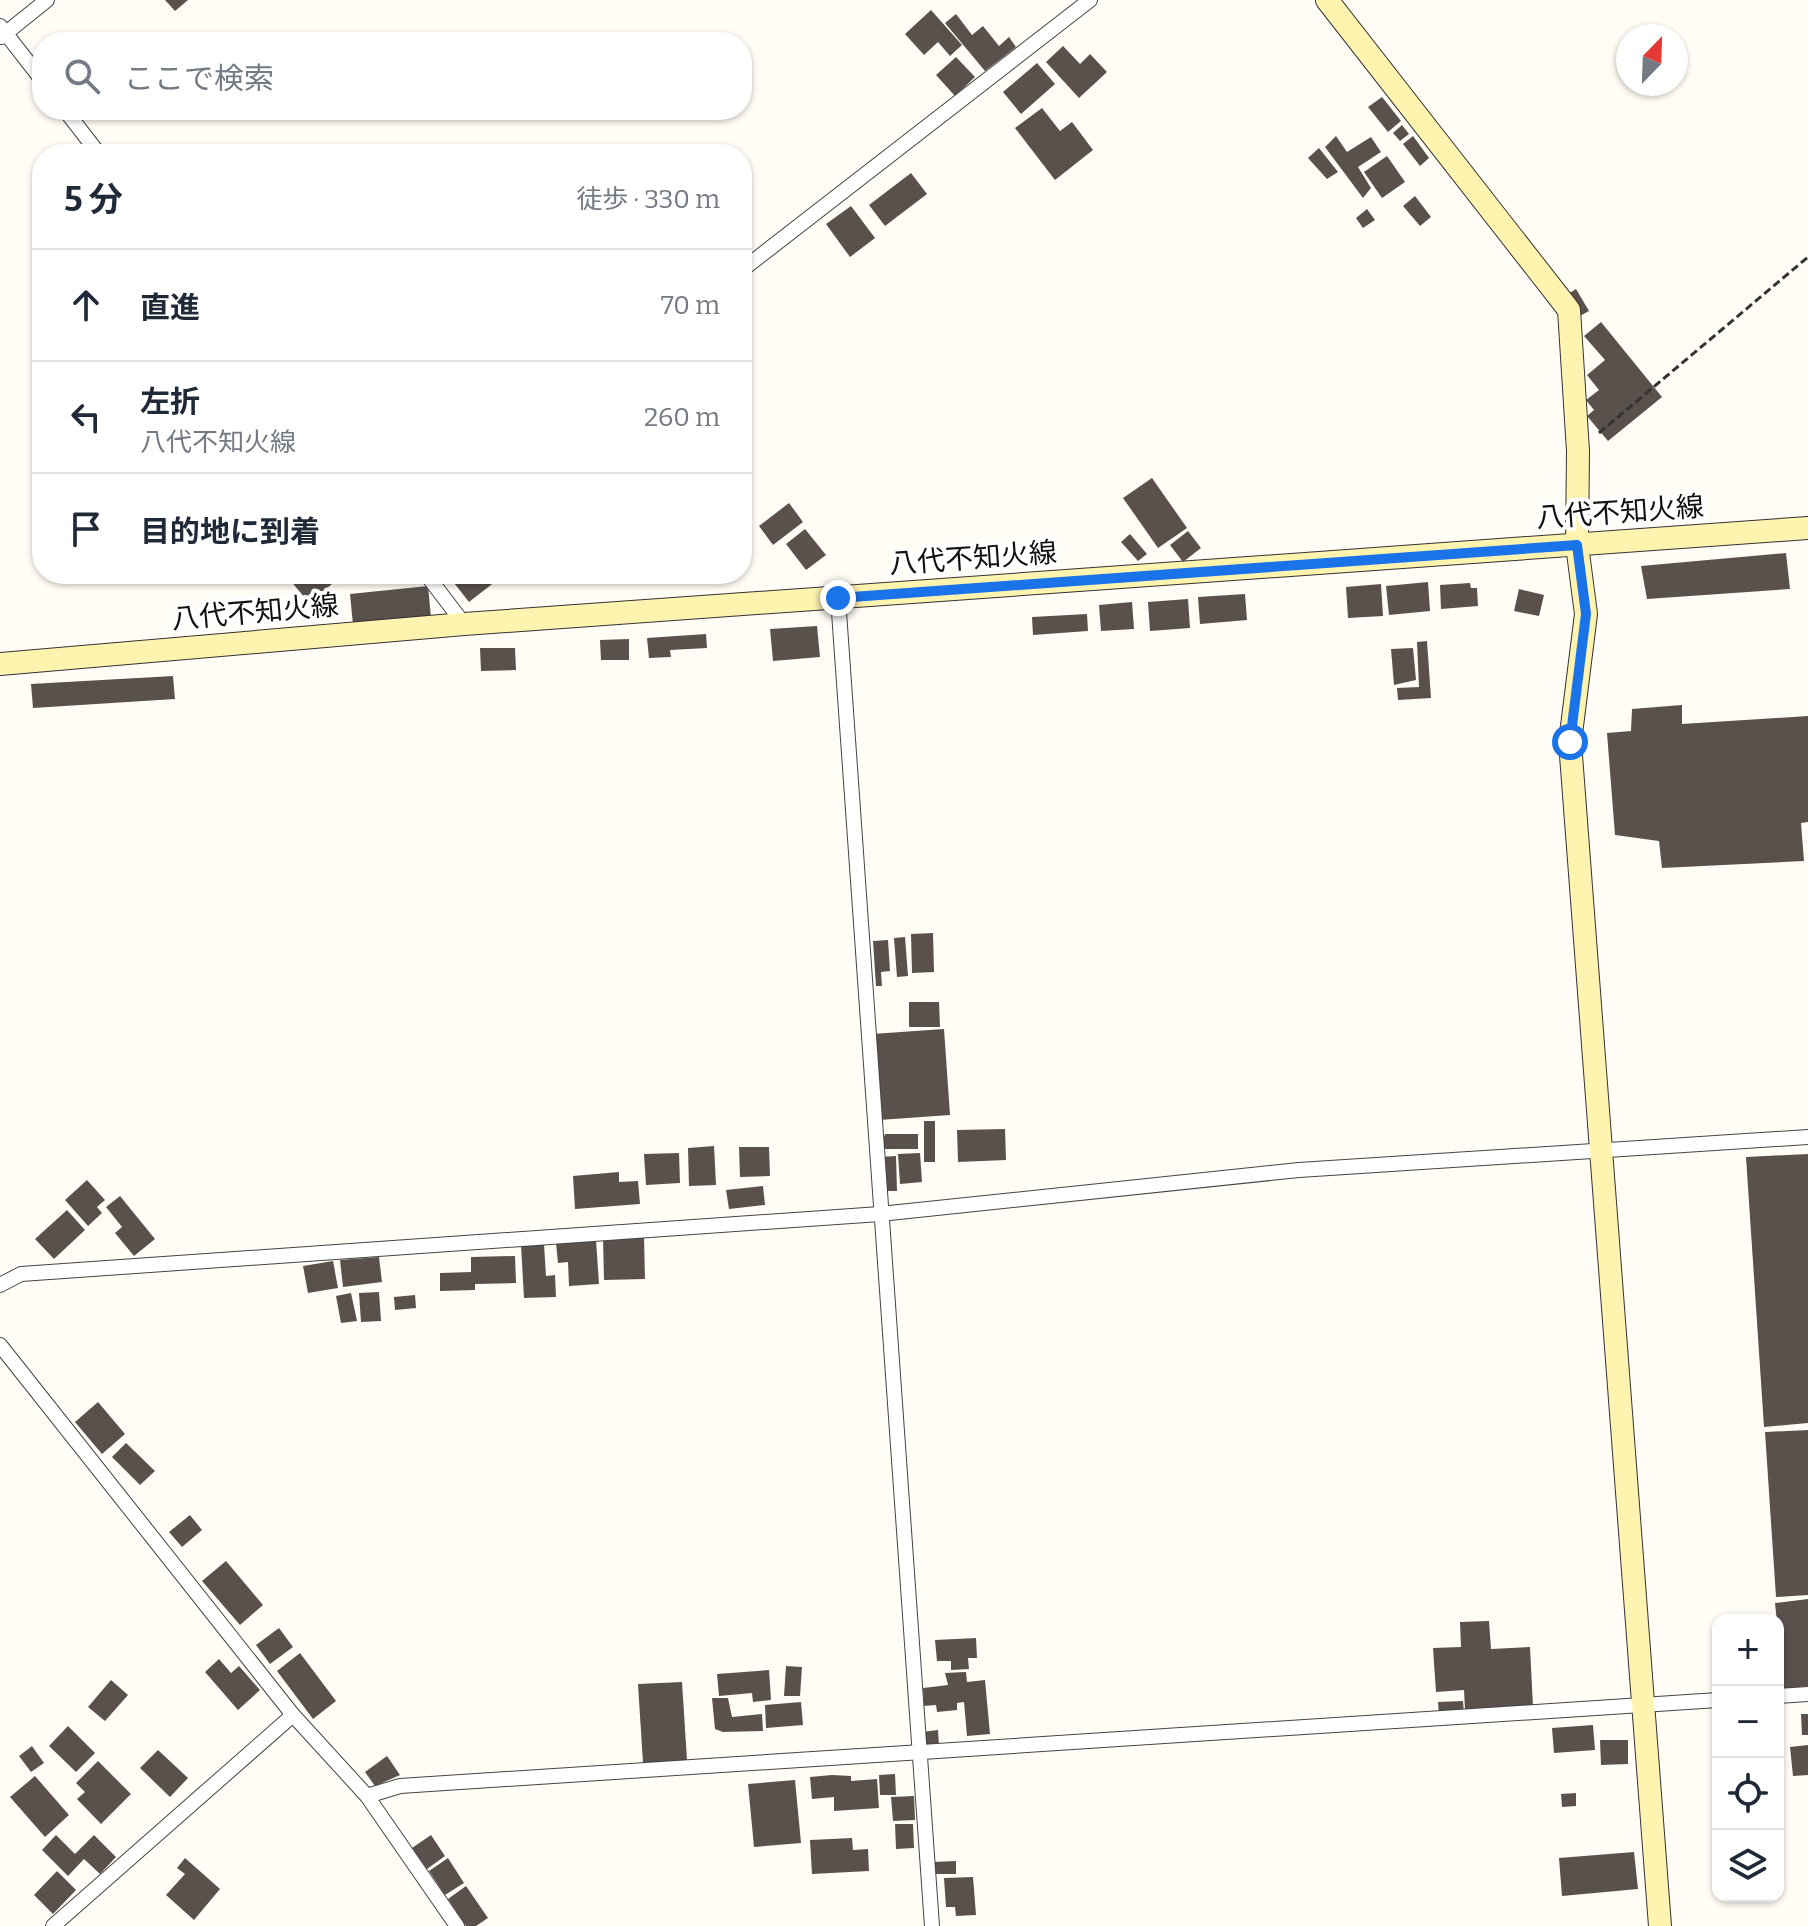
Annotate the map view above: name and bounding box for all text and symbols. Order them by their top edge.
north arrow [1616,24,1688,96]
search box [32,32,752,120]
icon: search [60,54,104,98]
text: ここで検索 [124,61,274,97]
text: 5 分 [64,179,123,220]
text: 徒歩 · 330 m [576,184,720,215]
icon: ahead [64,283,108,327]
text: 直進 [140,290,200,326]
text: 70 m [661,290,720,321]
text: 左折 [140,384,200,420]
icon: left [64,395,108,439]
text: 260 m [644,402,720,433]
text: 八代不知火線 [140,427,296,458]
street label: 八代不知火線 [1535,490,1705,534]
icon: arrive [64,507,108,551]
text: 目的地に到着 [140,514,320,550]
street label: 八代不知火線 [888,536,1058,580]
route end [820,580,856,616]
street label: 八代不知火線 [170,588,340,636]
route start [1552,724,1588,760]
map controls [1712,1614,1784,1902]
button: + [1712,1614,1784,1686]
button: − [1712,1686,1784,1758]
button: locate [1712,1758,1784,1830]
button: layers [1712,1830,1784,1902]

